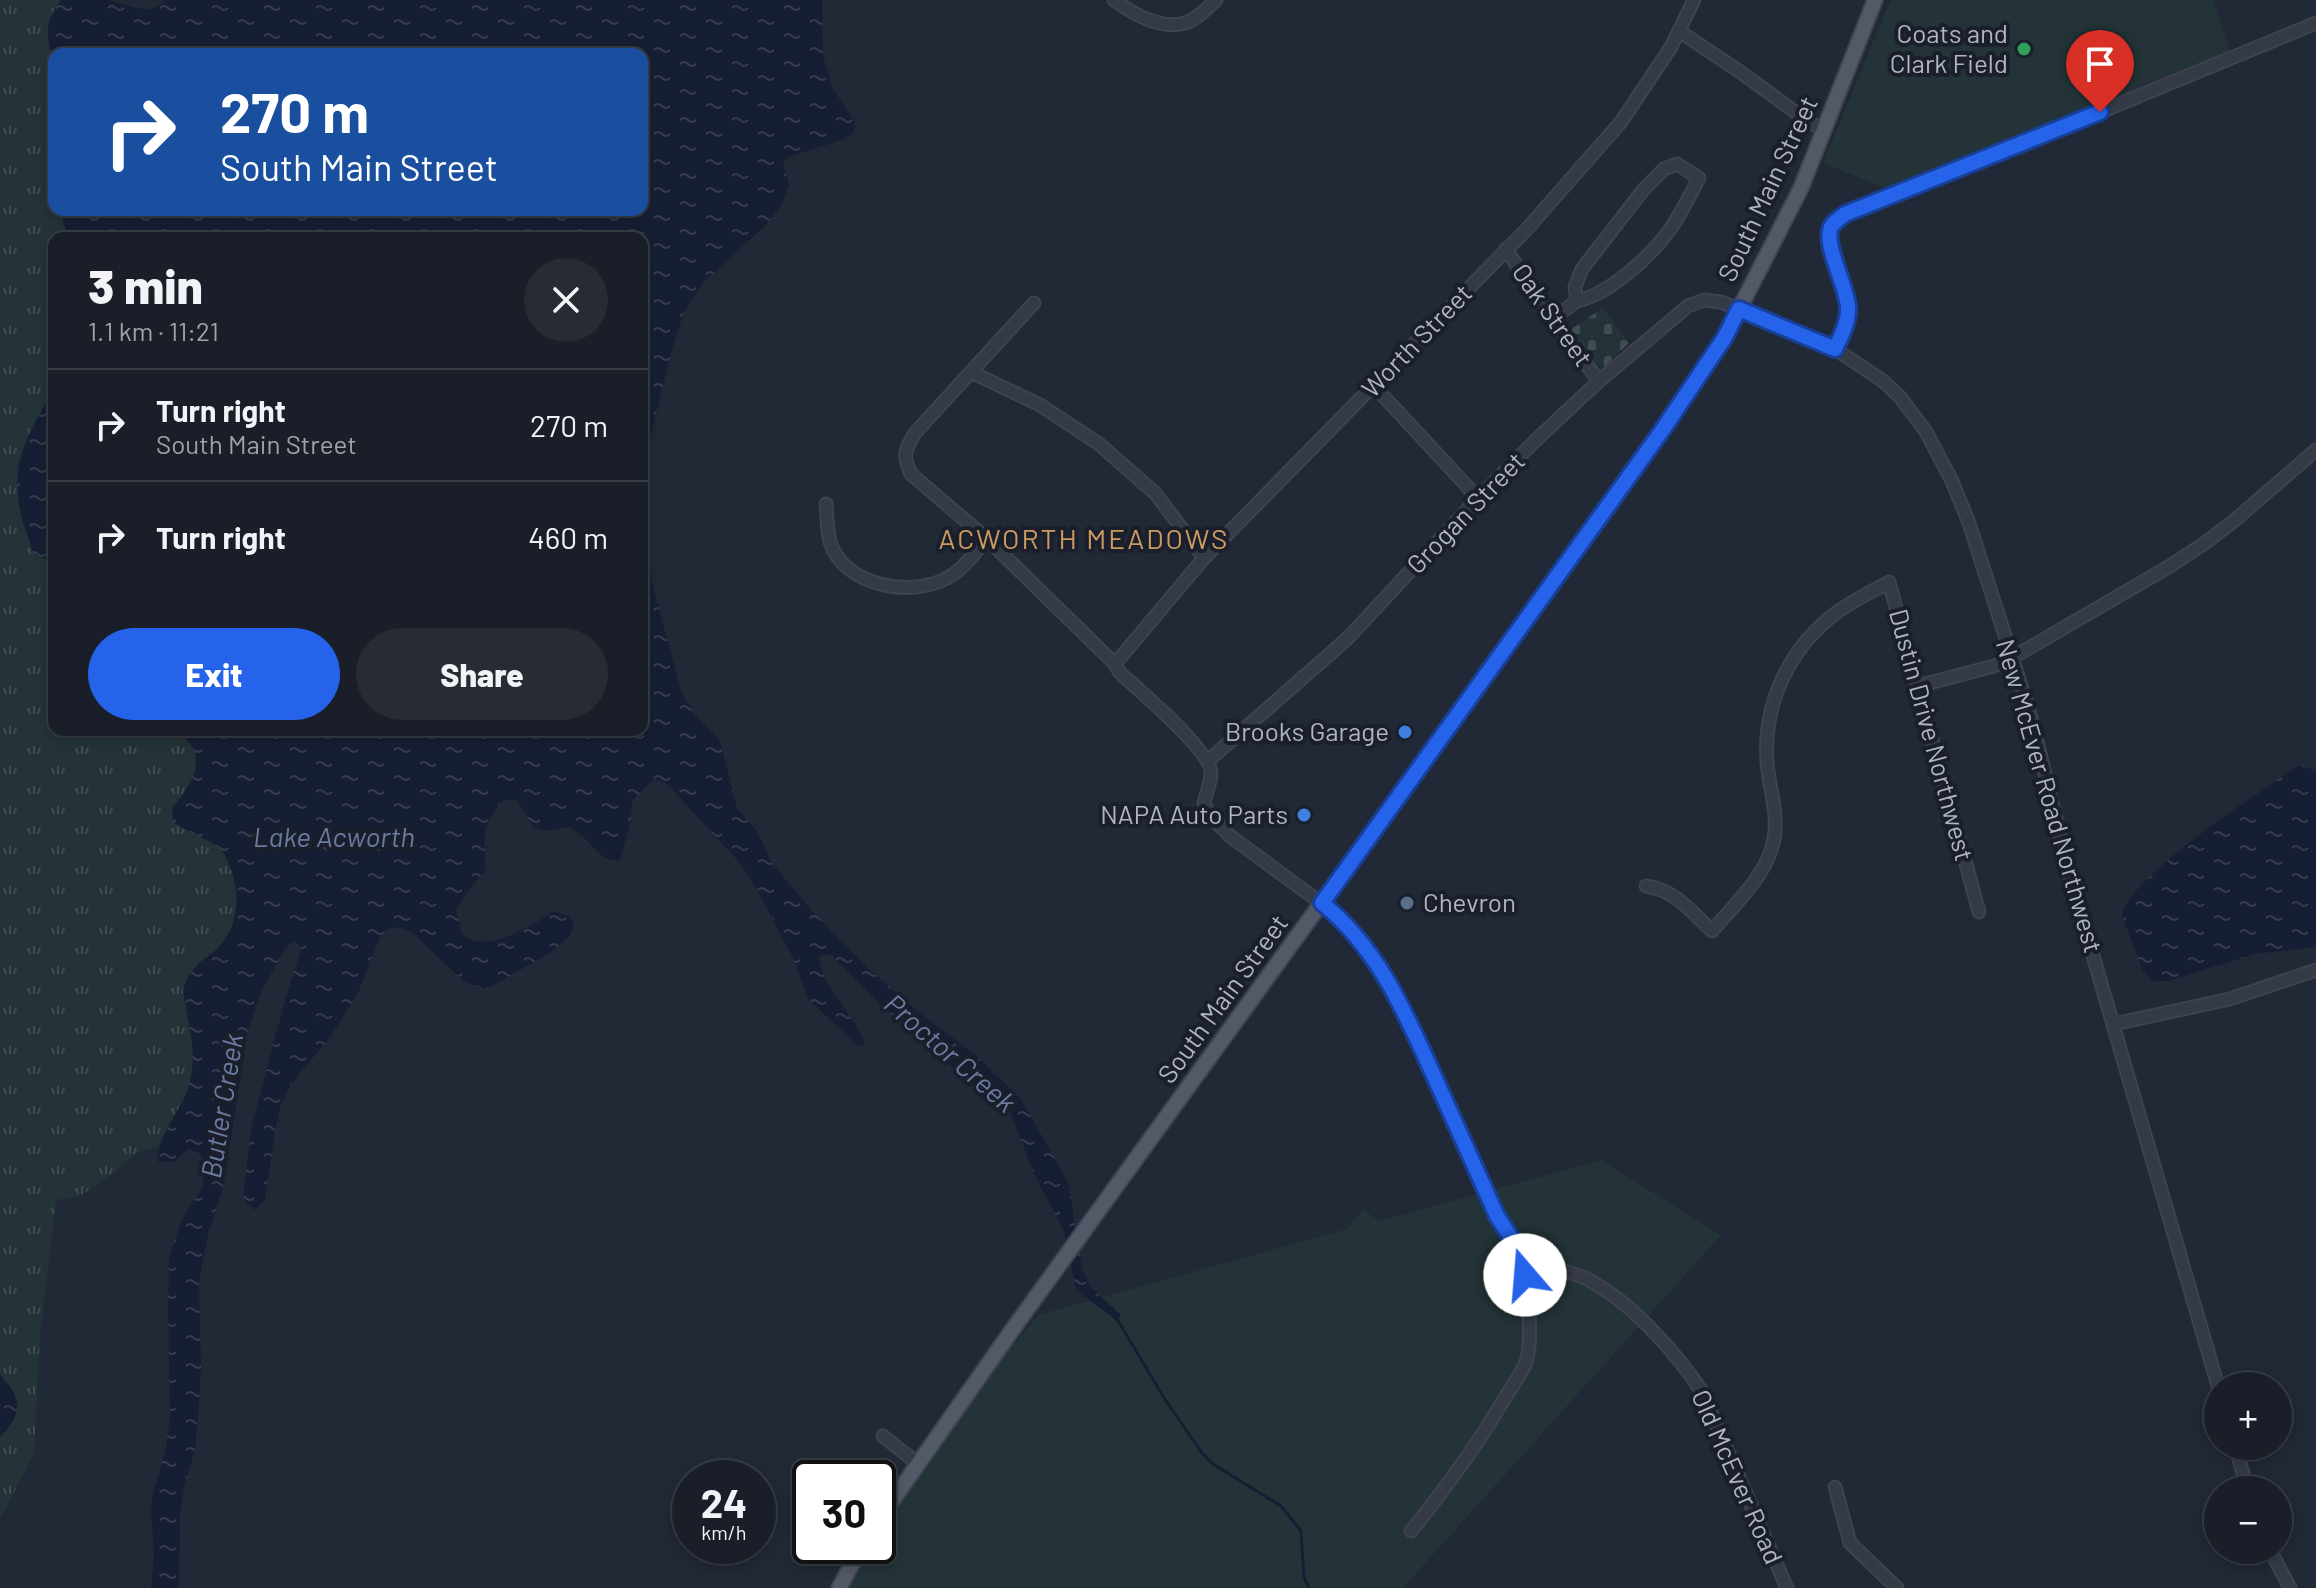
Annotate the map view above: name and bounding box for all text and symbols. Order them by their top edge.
place label: Coats and Clark Field [1890,17,2008,78]
pin [2066,30,2134,112]
marker: Coats and Clark Field [2015,40,2033,58]
icon: arrive [2078,42,2122,86]
text: 270 m [220,77,369,144]
icon: right [88,80,192,184]
street label: South Main Street [1710,91,1823,286]
text: South Main Street [220,145,498,188]
text: 3 min [88,256,203,314]
street label: Oak Street [1507,257,1600,372]
button: close [524,258,608,342]
street label: Worth Street [1354,277,1478,403]
text: 1.1 km · 11:21 [88,315,219,346]
text: Turn right [156,392,286,428]
icon: right [88,403,132,447]
text: 270 m [530,407,608,443]
text: South Main Street [156,428,357,459]
street label: Grogan Street [1399,445,1531,579]
icon: right [88,515,132,559]
text: Turn right [156,519,286,555]
text: 460 m [528,519,608,555]
district label: ACWORTH MEADOWS [939,521,1229,555]
street label: Dustin Drive Northwest [1884,605,1981,864]
button: Exit [88,628,340,720]
button: Share [356,628,608,720]
street label: New McEver Road Northwest [1991,635,2110,956]
place label: Brooks Garage [1225,715,1389,746]
marker: Brooks Garage [1396,723,1414,741]
place label: NAPA Auto Parts [1100,798,1288,829]
marker: NAPA Auto Parts [1295,806,1313,824]
water label: Lake Acworth [253,819,415,853]
place label: Chevron [1423,886,1516,917]
marker: Chevron [1398,894,1416,912]
street label: South Main Street [1150,908,1293,1088]
water label: Proctor Creek [878,986,1024,1119]
water label: Butler Creek [193,1031,249,1181]
position arrow [1483,1233,1567,1317]
map controls [2204,1372,2292,1564]
button: + [2204,1372,2292,1460]
street label: Old McEver Road [1686,1385,1791,1568]
speed limit sign: 30 [792,1460,896,1564]
button: − [2204,1476,2292,1564]
text: 24 [701,1478,747,1526]
text: km/h [701,1520,747,1544]

